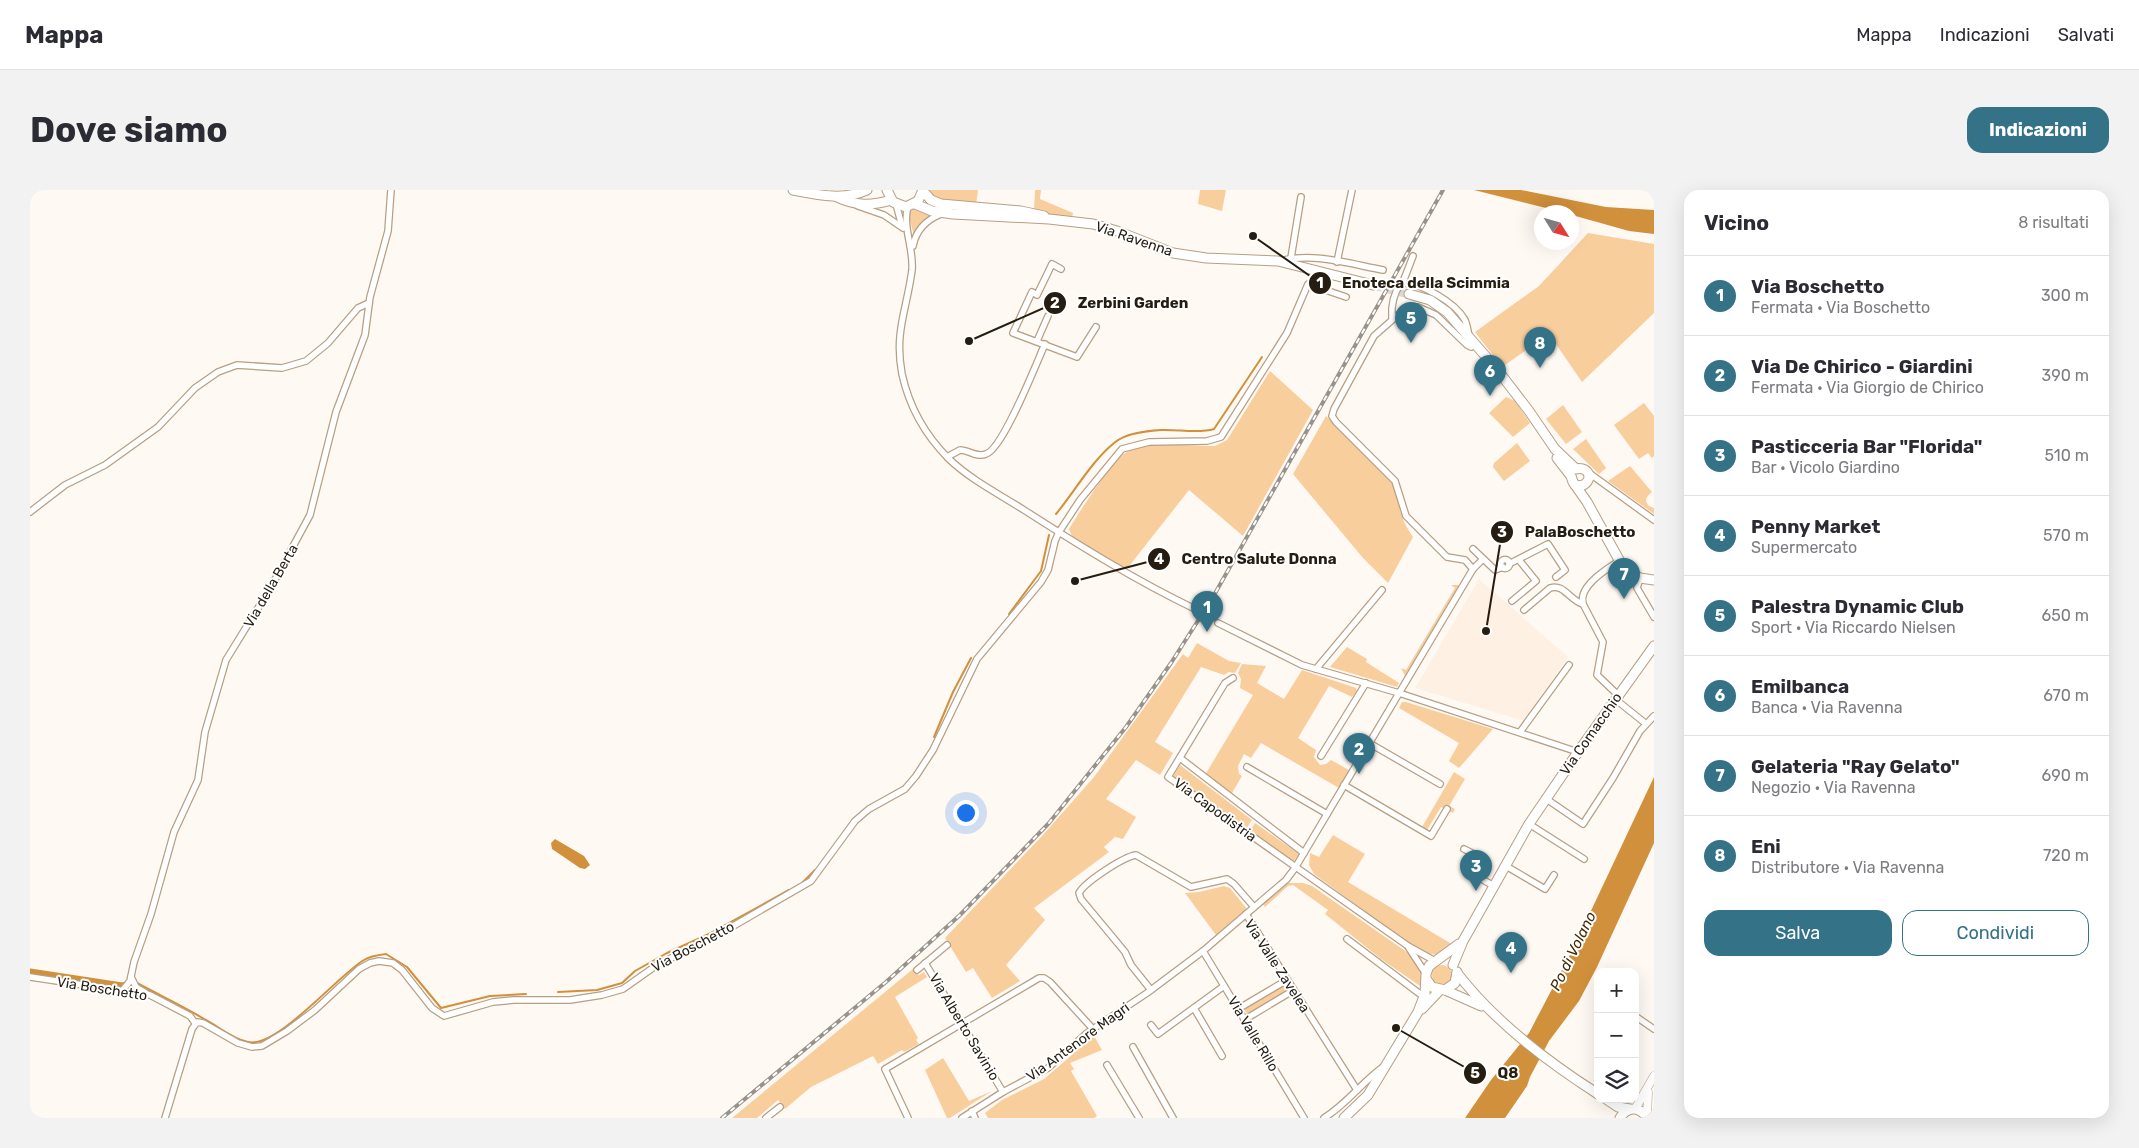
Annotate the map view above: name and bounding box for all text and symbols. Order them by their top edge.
text: Mappa [25,21,103,49]
text: Mappa [1856,24,1912,46]
text: Indicazioni [1940,24,2030,46]
text: Salvati [2058,24,2114,46]
button: Indicazioni [1967,107,2109,153]
text: Dove siamo [30,109,228,151]
north arrow [1534,205,1579,250]
text: Vicino [1704,210,1769,235]
text: 8 risultati [2018,213,2089,232]
street label: Via Ravenna [1093,218,1175,260]
callout: Enoteca della Scimmia [1307,268,1520,298]
text: 1 [1316,274,1324,292]
text: Enoteca della Scimmia [1342,274,1510,292]
text: Via Boschetto [1751,275,1884,298]
text: 1 [1716,286,1724,305]
text: 300 m [2041,286,2089,305]
callout: Zerbini Garden [1043,288,1198,318]
text: 2 [1050,294,1060,312]
text: Zerbini Garden [1078,294,1188,312]
text: Fermata · Via Boschetto [1751,298,1930,317]
pin: 5 [1395,302,1427,343]
pin: 8 [1524,327,1556,368]
pin: 6 [1474,355,1506,396]
text: Via De Chirico - Giardini [1751,355,1973,378]
text: 2 [1715,366,1725,385]
text: 390 m [2042,366,2089,385]
text: Fermata · Via Giorgio de Chirico [1751,378,1984,397]
text: Pasticceria Bar "Florida" [1751,435,1982,458]
text: 3 [1715,446,1725,465]
text: 510 m [2045,446,2089,465]
text: Bar · Vicolo Giardino [1751,458,1900,477]
text: Penny Market [1751,515,1880,538]
callout: PalaBoschetto [1490,517,1645,547]
text: 3 [1497,523,1507,541]
text: PalaBoschetto [1525,523,1635,541]
text: 4 [1715,526,1725,545]
text: 570 m [2043,526,2089,545]
text: Supermercato [1751,538,1857,557]
street label: Via della Berta [240,541,302,631]
callout: Centro Salute Donna [1146,544,1346,574]
text: 4 [1154,550,1164,568]
text: Centro Salute Donna [1182,550,1337,568]
pin: 7 [1608,558,1640,599]
pin: 1 [1191,591,1223,632]
text: Palestra Dynamic Club [1751,595,1964,618]
text: 5 [1715,606,1725,625]
text: 650 m [2042,606,2089,625]
text: Sport · Via Riccardo Nielsen [1751,618,1956,637]
text: Emilbanca [1751,675,1849,698]
text: 6 [1715,686,1725,705]
text: 670 m [2043,686,2089,705]
street label: Via Comacchio [1556,690,1626,778]
text: Banca · Via Ravenna [1751,698,1903,717]
pin: 2 [1343,733,1375,774]
text: Gelateria "Ray Gelato" [1751,755,1960,778]
text: 7 [1715,766,1725,785]
text: 690 m [2042,766,2089,785]
street label: Via Capodistria [1170,774,1260,846]
text: Negozio · Via Ravenna [1751,778,1916,797]
your location [953,800,979,826]
text: Eni [1751,835,1781,858]
text: 8 [1715,846,1725,865]
text: 720 m [2043,846,2089,865]
pin: 3 [1460,850,1492,891]
text: Distributore · Via Ravenna [1751,858,1944,877]
water label: Po di Volano [1546,908,1600,993]
button: Salva [1704,910,1892,956]
button: Condividi [1902,910,2089,956]
street label: Via Valle Zavelea [1241,916,1313,1016]
street label: Via Boschetto [649,918,737,976]
pin: 4 [1495,932,1527,973]
map controls [1594,968,1639,1103]
button: + [1594,968,1639,1013]
street label: Via Alberto Savinio [925,970,1003,1084]
street label: Via Boschetto [56,973,148,1005]
street label: Via Valle Rillo [1224,993,1282,1075]
street label: Via Antenore Magri [1023,999,1133,1085]
button: − [1594,1013,1639,1058]
callout: Q8 [1463,1058,1529,1088]
button: layers [1594,1058,1639,1103]
text: 5 [1470,1064,1480,1082]
text: Q8 [1498,1064,1518,1082]

